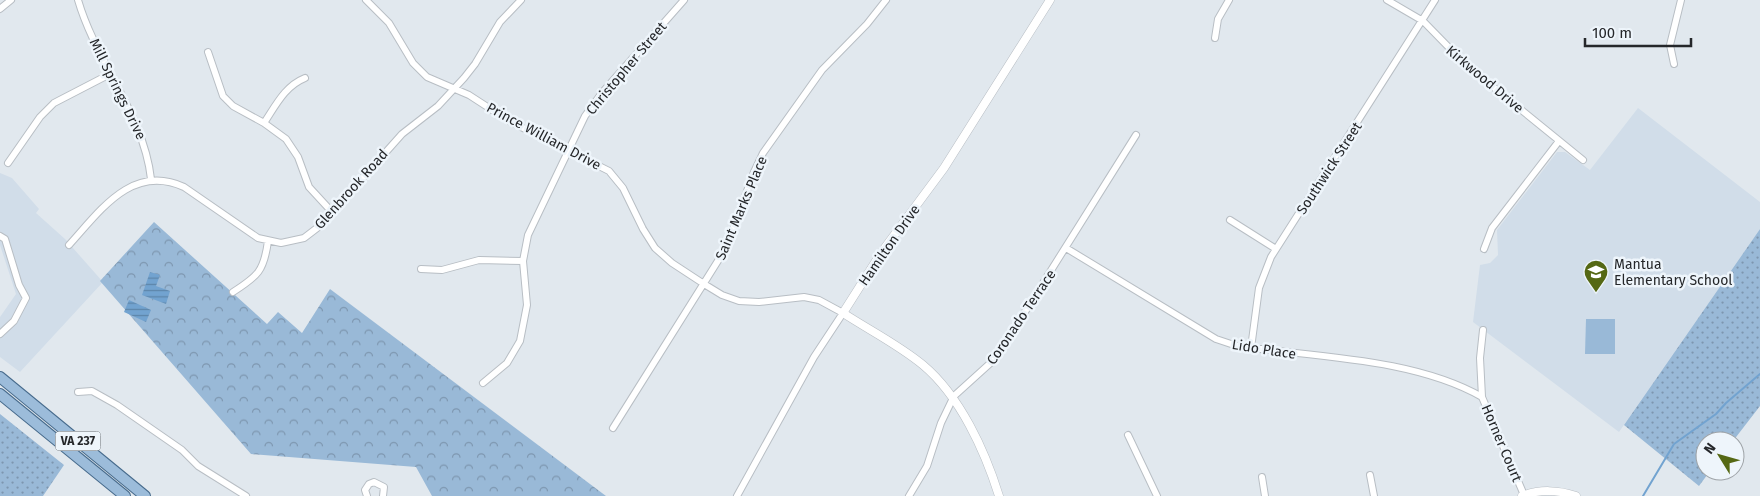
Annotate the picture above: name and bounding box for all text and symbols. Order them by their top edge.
scale bar [1585,15,1691,47]
street label: Christopher Street [583,18,671,118]
text: 100 m [1592,24,1632,42]
street label: Mill Springs Drive [86,36,149,143]
street label: Kirkwood Drive [1442,42,1527,117]
street label: Prince William Drive [484,99,604,174]
street label: Southwick Street [1293,118,1366,218]
street label: Glenbrook Road [311,146,392,233]
street label: Saint Marks Place [712,154,771,263]
street label: Hamilton Drive [855,202,924,289]
place label: Mantua Elementary School [1614,256,1732,289]
school or university icon: Mantua Elementary School [1583,259,1609,293]
street label: Coronado Terrace [983,266,1060,368]
street label: Lido Place [1231,336,1297,363]
street label: Horner Court [1478,402,1526,485]
north arrow [1695,431,1745,481]
road number: VA 237 [56,432,100,451]
text: N [1700,440,1720,457]

